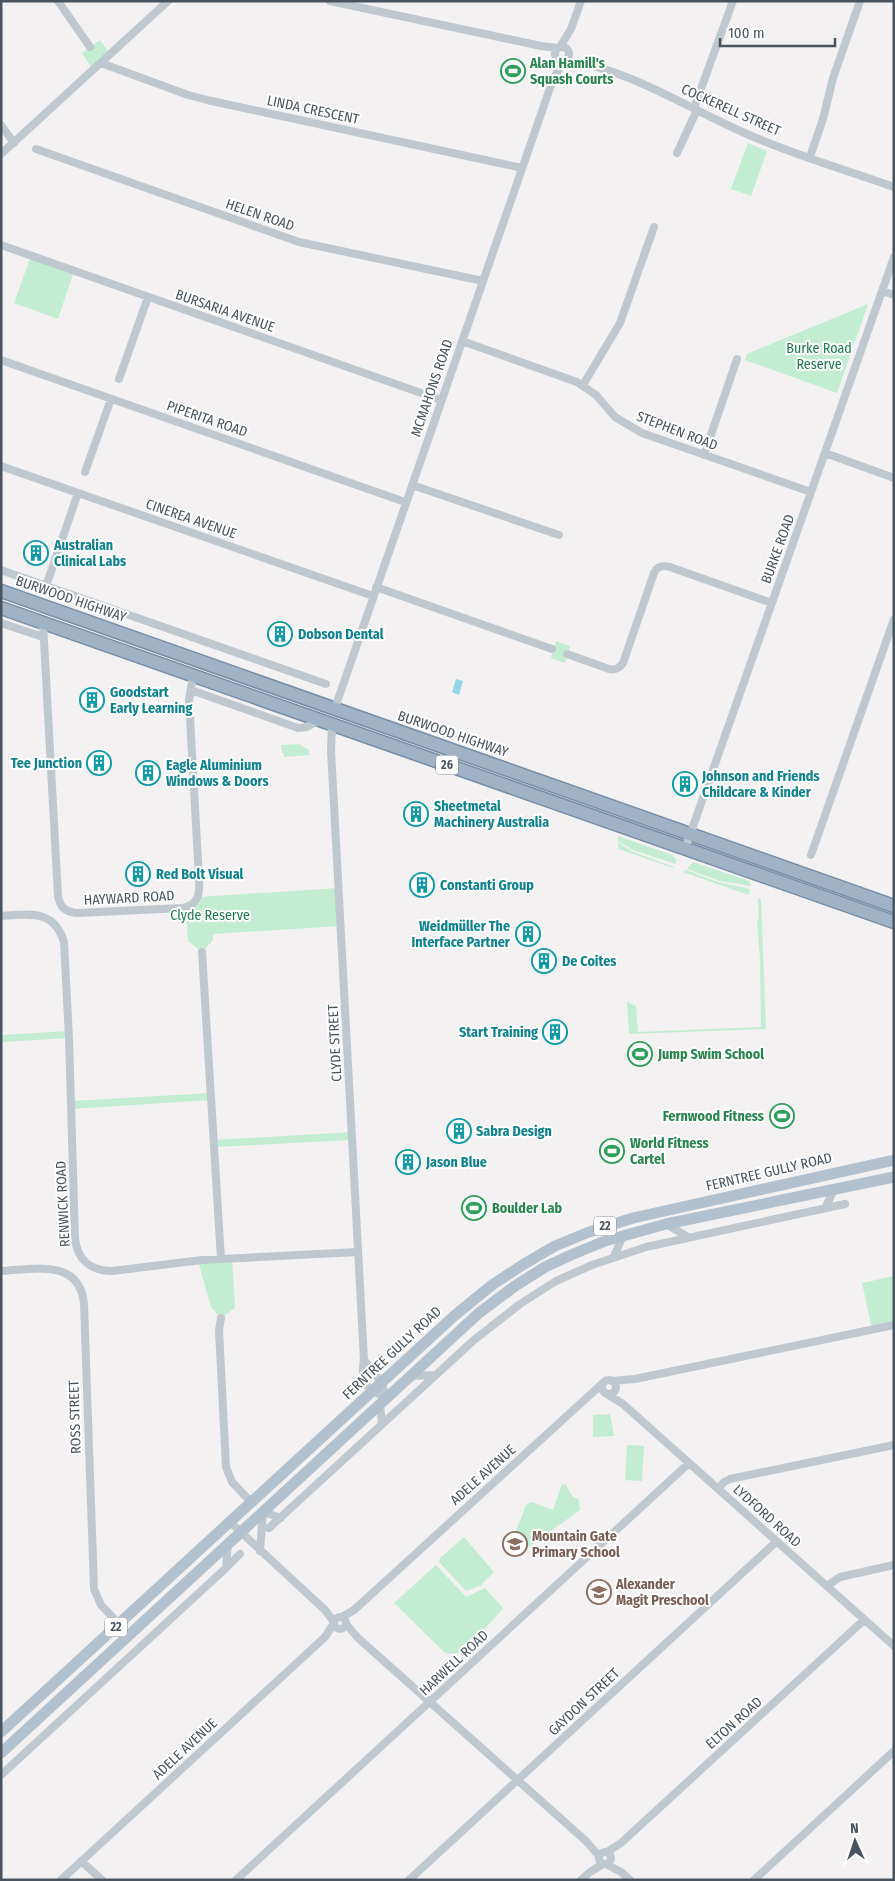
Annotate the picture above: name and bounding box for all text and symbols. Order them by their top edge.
scale bar [720,15,835,47]
text: 100 m [728,24,765,42]
place label: Alan Hamill's Squash Courts [529,55,613,88]
sports icon: Alan Hamill's Squash Courts [500,58,526,84]
street label: COCKERELL STREET [679,80,784,140]
street label: LINDA CRESCENT [265,92,361,128]
street label: HELEN ROAD [224,195,296,235]
street label: BURSARIA AVENUE [173,286,277,336]
street label: MCMAHONS ROAD [407,337,457,439]
park label: Burke Road Reserve [786,340,852,373]
street label: PIPERITA ROAD [164,397,250,441]
street label: STEPHEN ROAD [634,408,720,454]
street label: CINEREA AVENUE [143,496,239,543]
street label: BURKE ROAD [758,512,798,586]
place label: Australian Clinical Labs [53,537,126,570]
building icon: Australian Clinical Labs [23,540,49,566]
street label: BURWOOD HIGHWAY [13,572,129,626]
building icon: Dobson Dental [267,621,293,647]
place label: Dobson Dental [298,626,384,643]
place label: Goodstart Early Learning [110,684,192,717]
building icon: Goodstart Early Learning [79,687,105,713]
street label: BURWOOD HIGHWAY [395,707,511,761]
building icon: Tee Junction [86,750,112,776]
place label: Tee Junction [11,755,82,772]
road number: 26 [436,756,458,774]
place label: Eagle Aluminium Windows & Doors [166,757,269,790]
building icon: Eagle Aluminium Windows & Doors [135,760,161,786]
place label: Johnson and Friends Childcare & Kinder [701,768,820,801]
building icon: Johnson and Friends Childcare & Kinder [672,771,698,797]
place label: Sheetmetal Machinery Australia [434,798,549,831]
building icon: Sheetmetal Machinery Australia [403,801,429,827]
building icon: Red Bolt Visual [125,861,151,887]
place label: Red Bolt Visual [156,866,243,883]
building icon: Constanti Group [409,872,435,898]
place label: Constanti Group [440,877,534,894]
street label: HAYWARD ROAD [83,887,175,909]
park label: Clyde Reserve [170,907,250,924]
place label: Weidmüller The Interface Partner [411,918,511,951]
building icon: Weidmüller The Interface Partner [515,921,541,947]
building icon: De Coites [531,948,557,974]
place label: De Coites [562,953,616,970]
street label: CLYDE STREET [324,1003,346,1082]
building icon: Start Training [542,1019,568,1045]
place label: Start Training [459,1024,538,1041]
sports icon: Jump Swim School [627,1041,653,1067]
place label: Jump Swim School [657,1046,764,1063]
sports icon: Fernwood Fitness [769,1103,795,1129]
place label: Fernwood Fitness [663,1108,764,1125]
building icon: Sabra Design [446,1118,472,1144]
place label: Sabra Design [476,1123,552,1140]
place label: World Fitness Cartel [630,1135,709,1168]
sports icon: World Fitness Cartel [599,1138,625,1164]
building icon: Jason Blue [395,1149,421,1175]
street label: FERNTREE GULLY ROAD [704,1149,834,1195]
place label: Jason Blue [425,1154,487,1171]
street label: RENWICK ROAD [52,1160,74,1248]
sports icon: Boulder Lab [461,1195,487,1221]
place label: Boulder Lab [492,1200,562,1217]
road number: 22 [594,1216,616,1236]
street label: FERNTREE GULLY ROAD [339,1303,445,1403]
street label: ROSS STREET [65,1379,85,1454]
street label: ADELE AVENUE [447,1441,520,1509]
street label: LYDFORD ROAD [730,1481,804,1551]
place label: Mountain Gate Primary School [532,1528,620,1561]
school or university icon: Mountain Gate Primary School [502,1531,528,1557]
place label: Alexander Magit Preschool [615,1576,709,1609]
school or university icon: Alexander Magit Preschool [586,1579,612,1605]
road number: 22 [105,1618,127,1636]
street label: HARWELL ROAD [416,1627,492,1699]
street label: GAYDON STREET [545,1664,623,1739]
street label: ELTON ROAD [702,1693,766,1753]
street label: ADELE AVENUE [149,1714,221,1783]
north arrow [830,1816,880,1866]
text: N [850,1820,859,1837]

